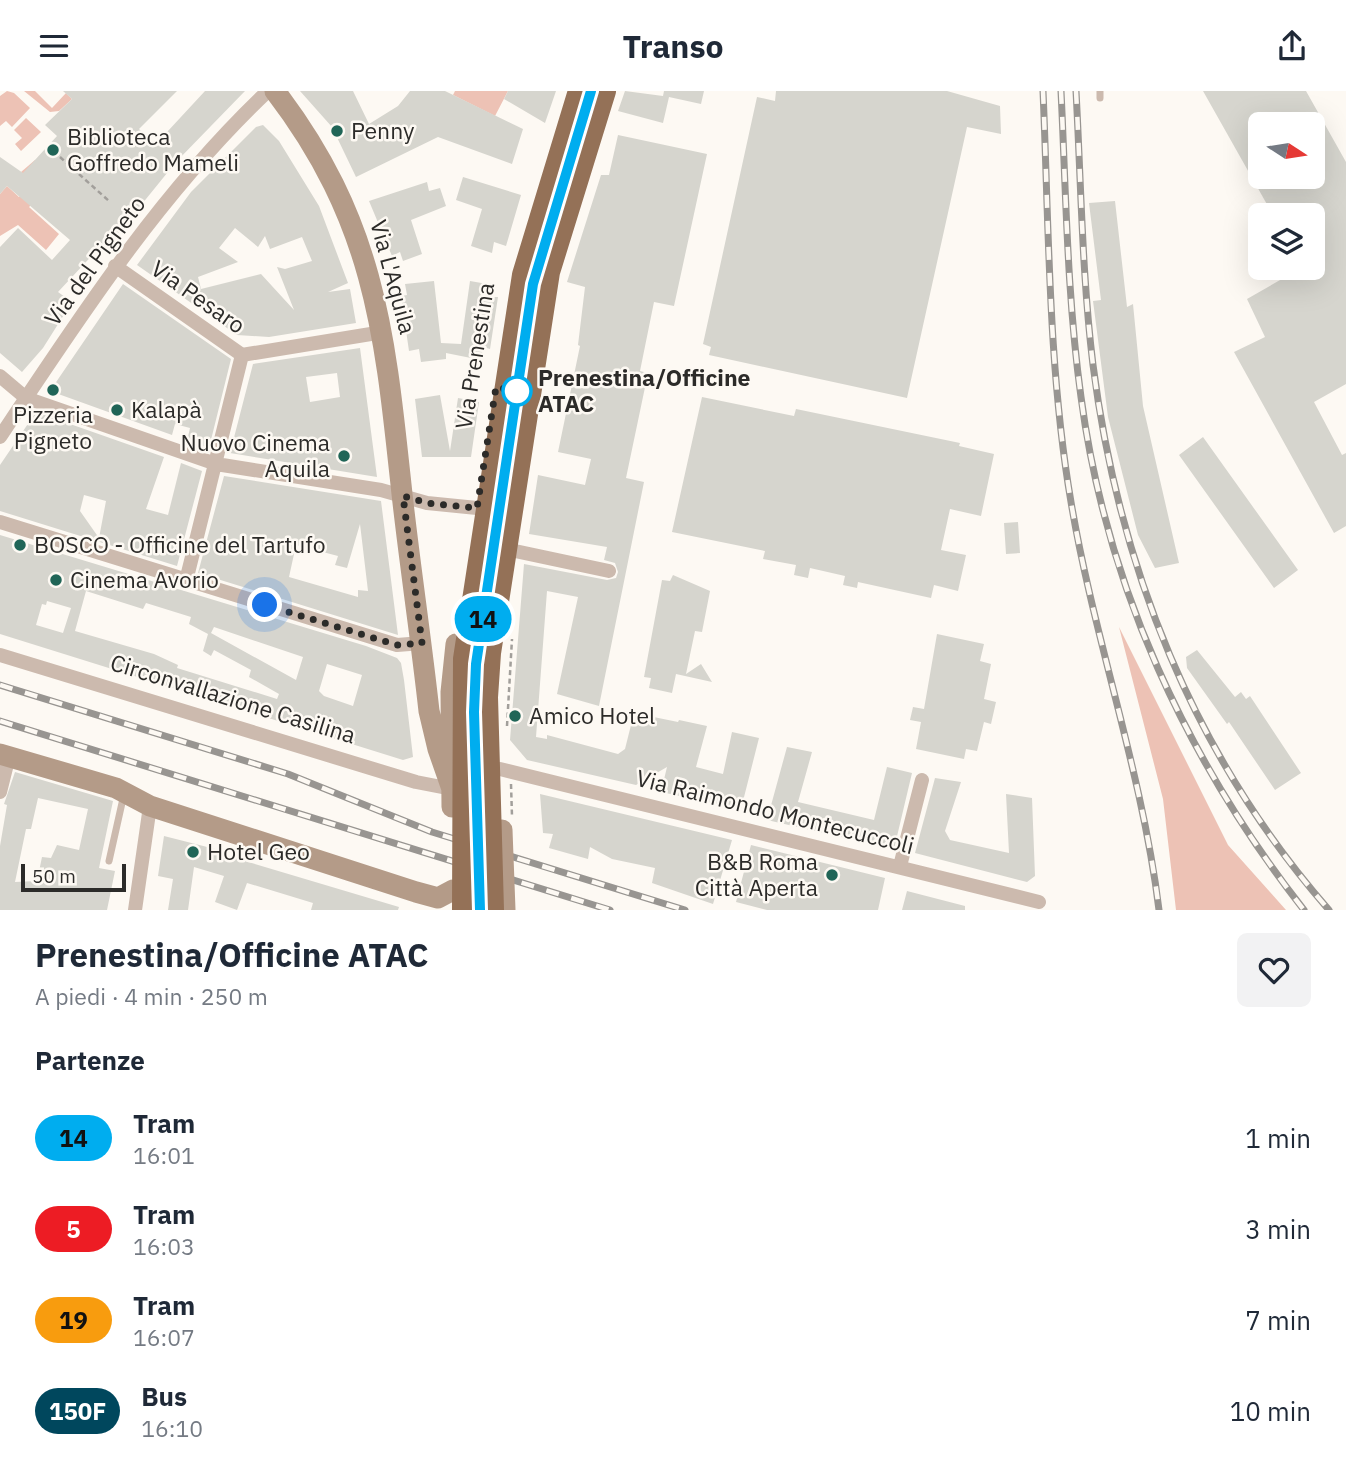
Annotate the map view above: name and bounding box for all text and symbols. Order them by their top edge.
text: Transo [622,25,724,67]
icon: menu [35,27,73,65]
icon: share [1273,27,1311,65]
north arrow [1248,112,1325,189]
map controls [1248,112,1325,280]
place label: Penny [351,115,415,145]
place label: Biblioteca Goffredo Mameli [67,121,239,177]
marker: Penny [329,123,345,139]
marker: Biblioteca Goffredo Mameli [45,142,61,158]
street label: Via del Pigneto [37,189,151,331]
button: layers [1248,203,1325,280]
street label: Via L'Aquila [364,216,424,337]
street label: Via Pesaro [146,253,252,340]
street label: Via Prenestina [448,280,500,431]
place label: Prenestina/Officine ATAC [538,362,751,418]
marker: Prenestina/Officine ATAC [502,376,532,406]
marker: Pizzeria Pigneto [45,382,61,398]
place label: Kalapà [131,394,202,424]
place label: Pizzeria Pigneto [13,399,93,455]
marker: Kalapà [109,402,125,418]
place label: Nuovo Cinema Aquila [180,427,330,483]
marker: Nuovo Cinema Aquila [336,448,352,464]
place label: BOSCO - Officine del Tartufo [34,529,326,559]
marker: BOSCO - Officine del Tartufo [12,537,28,553]
place label: Cinema Avorio [70,564,219,594]
marker: Cinema Avorio [48,572,64,588]
your location [247,587,282,622]
line badge: 14 [452,596,514,642]
text: 14 [469,603,497,635]
street label: Circonvallazione Casilina [107,646,360,750]
place label: Amico Hotel [529,700,655,730]
marker: Amico Hotel [507,708,523,724]
street label: Via Raimondo Montecuccoli [633,762,917,860]
place label: Hotel Geo [207,836,310,866]
marker: Hotel Geo [185,844,201,860]
place label: B&B Roma Città Aperta [695,846,818,902]
scale bar [21,861,126,893]
text: 50 m [32,864,76,888]
marker: B&B Roma Città Aperta [824,867,840,883]
text: Prenestina/Officine ATAC [35,933,428,976]
button: heart [1237,933,1311,1007]
text: A piedi · 4 min · 250 m [35,981,268,1011]
text: Partenze [35,1043,145,1077]
text: Tram [133,1106,195,1140]
text: 1 min [1245,1121,1311,1155]
text: 14 [59,1122,88,1154]
text: 16:01 [133,1140,195,1170]
text: Tram [133,1197,195,1231]
text: 3 min [1245,1212,1311,1246]
text: 5 [66,1213,81,1245]
text: 16:03 [133,1231,195,1261]
text: Tram [133,1288,195,1322]
text: 7 min [1245,1303,1311,1337]
text: 19 [59,1304,88,1336]
text: 16:07 [133,1322,195,1352]
text: Bus [141,1379,187,1413]
text: 10 min [1230,1394,1311,1428]
text: 150F [49,1395,106,1427]
text: 16:10 [141,1413,203,1443]

